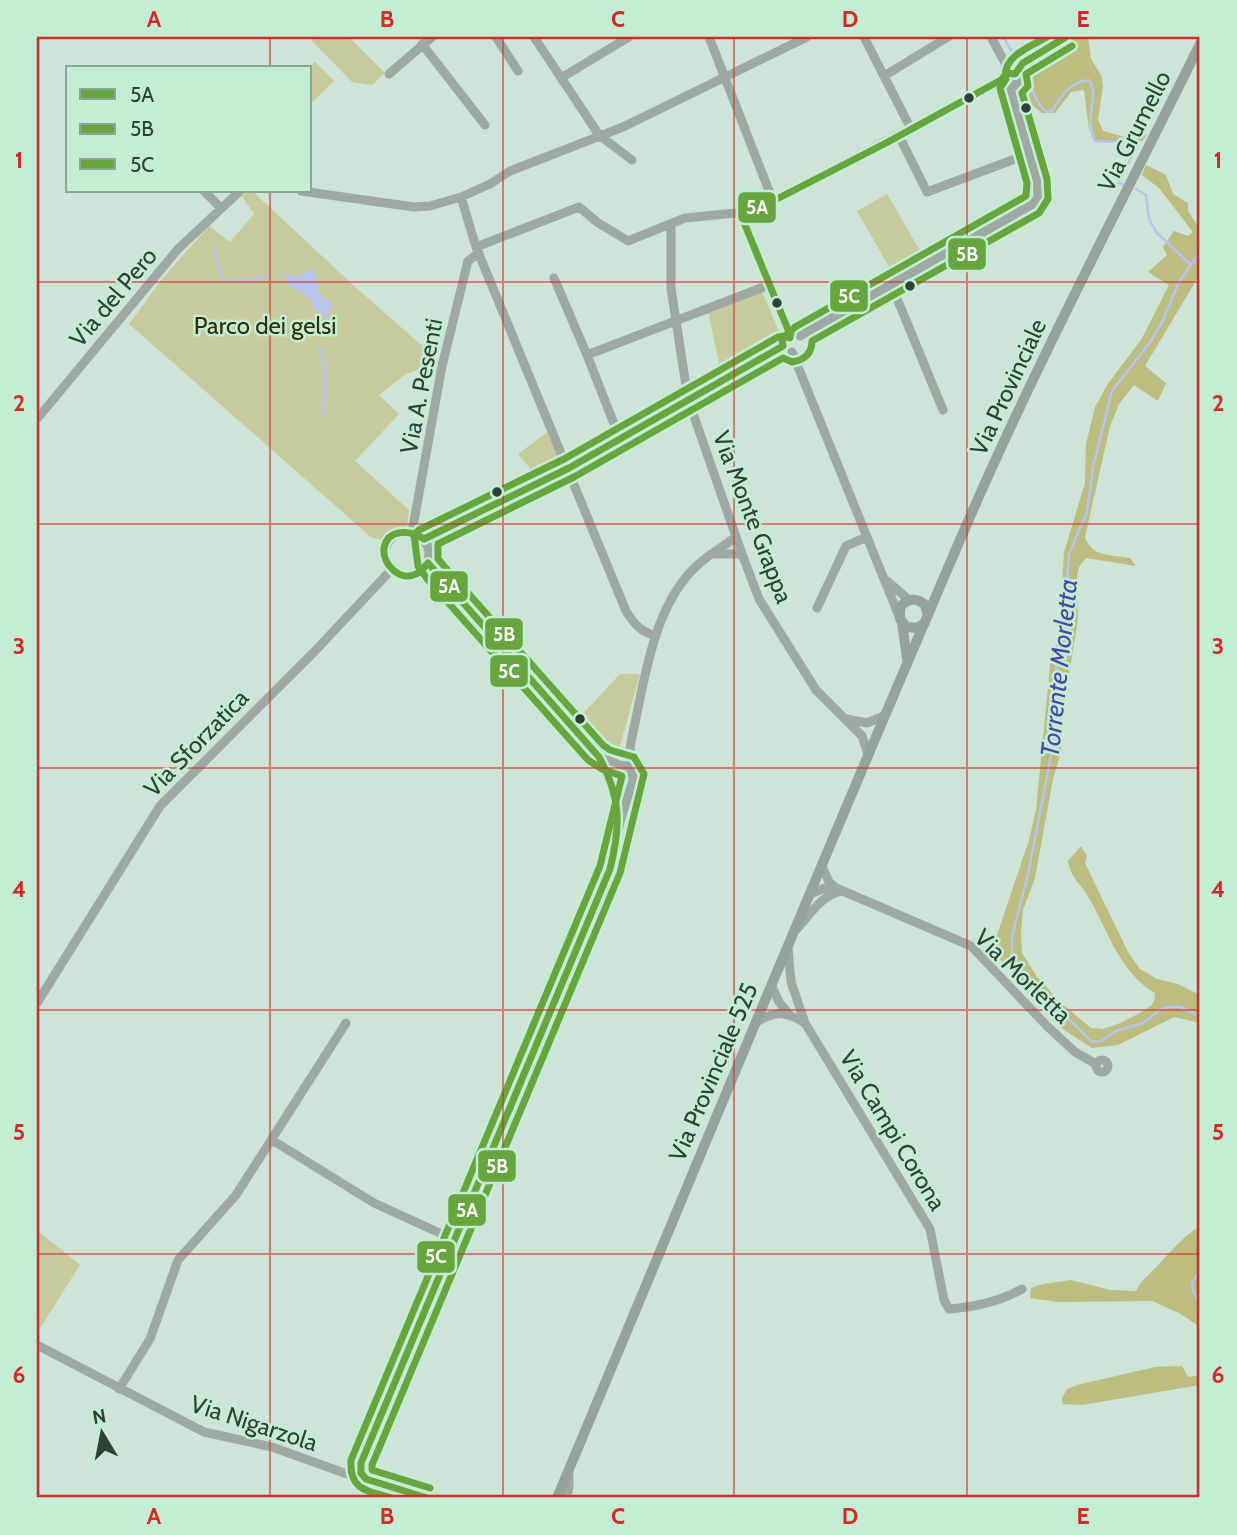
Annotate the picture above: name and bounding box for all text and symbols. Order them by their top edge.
text: A [147,5,162,33]
text: B [380,5,394,33]
text: C [611,5,625,33]
text: D [842,5,858,33]
text: E [1076,5,1090,33]
legend [66,66,312,192]
street label: Via Grumello [1091,66,1177,196]
text: 5A [130,82,154,107]
unlabelled marker [962,91,976,105]
unlabelled marker [1019,101,1033,115]
text: 5B [130,116,154,141]
text: 1 [15,146,23,174]
text: 1 [1214,146,1222,174]
text: 5C [130,152,154,177]
line badge: 5A [737,191,777,224]
text: 5A [746,196,768,219]
line badge: 5B [947,237,987,271]
street label: Via del Pero [63,242,163,352]
text: 5B [956,243,978,266]
line badge: 5C [829,279,869,313]
unlabelled marker [903,279,917,293]
text: 5C [838,285,860,308]
unlabelled marker [770,296,784,310]
park label: Parco dei gelsi [194,311,336,340]
street label: Via Provinciale [964,314,1052,460]
street label: Via A. Pesenti [394,316,448,456]
text: 2 [13,389,25,417]
text: 2 [1212,389,1224,417]
street label: Via Monte Grappa [707,427,799,608]
unlabelled marker [490,485,504,499]
line badge: 5A [429,570,469,603]
text: 5A [438,575,460,598]
water label: Torrente Morletta [1034,577,1084,759]
line badge: 5B [484,617,524,651]
text: 5B [493,623,515,646]
text: 3 [13,632,25,660]
text: 3 [1212,632,1224,660]
line badge: 5C [489,654,529,688]
text: 5C [498,660,520,683]
street label: Via Sforzatica [138,683,255,803]
unlabelled marker [573,712,587,726]
text: 4 [12,875,26,903]
text: 4 [1211,875,1225,903]
street label: Via Morletta [969,923,1078,1030]
street label: Via Provinciale 525 [662,978,764,1166]
street label: Via Campi Corona [834,1045,953,1216]
text: 5 [13,1118,25,1146]
text: 5 [1212,1118,1224,1146]
line badge: 5B [477,1149,517,1183]
text: 5B [486,1155,508,1178]
line badge: 5A [447,1193,487,1227]
text: 5A [456,1199,478,1222]
line badge: 5C [416,1240,456,1274]
text: 5C [425,1245,447,1268]
text: 6 [13,1361,25,1389]
text: 6 [1212,1361,1224,1389]
street label: Via Nigarzola [187,1389,322,1457]
north arrow [66,1398,136,1468]
text: N [91,1404,108,1429]
text: A [147,1502,162,1530]
text: B [380,1502,394,1530]
text: C [611,1502,625,1530]
text: D [842,1502,858,1530]
text: E [1076,1502,1090,1530]

